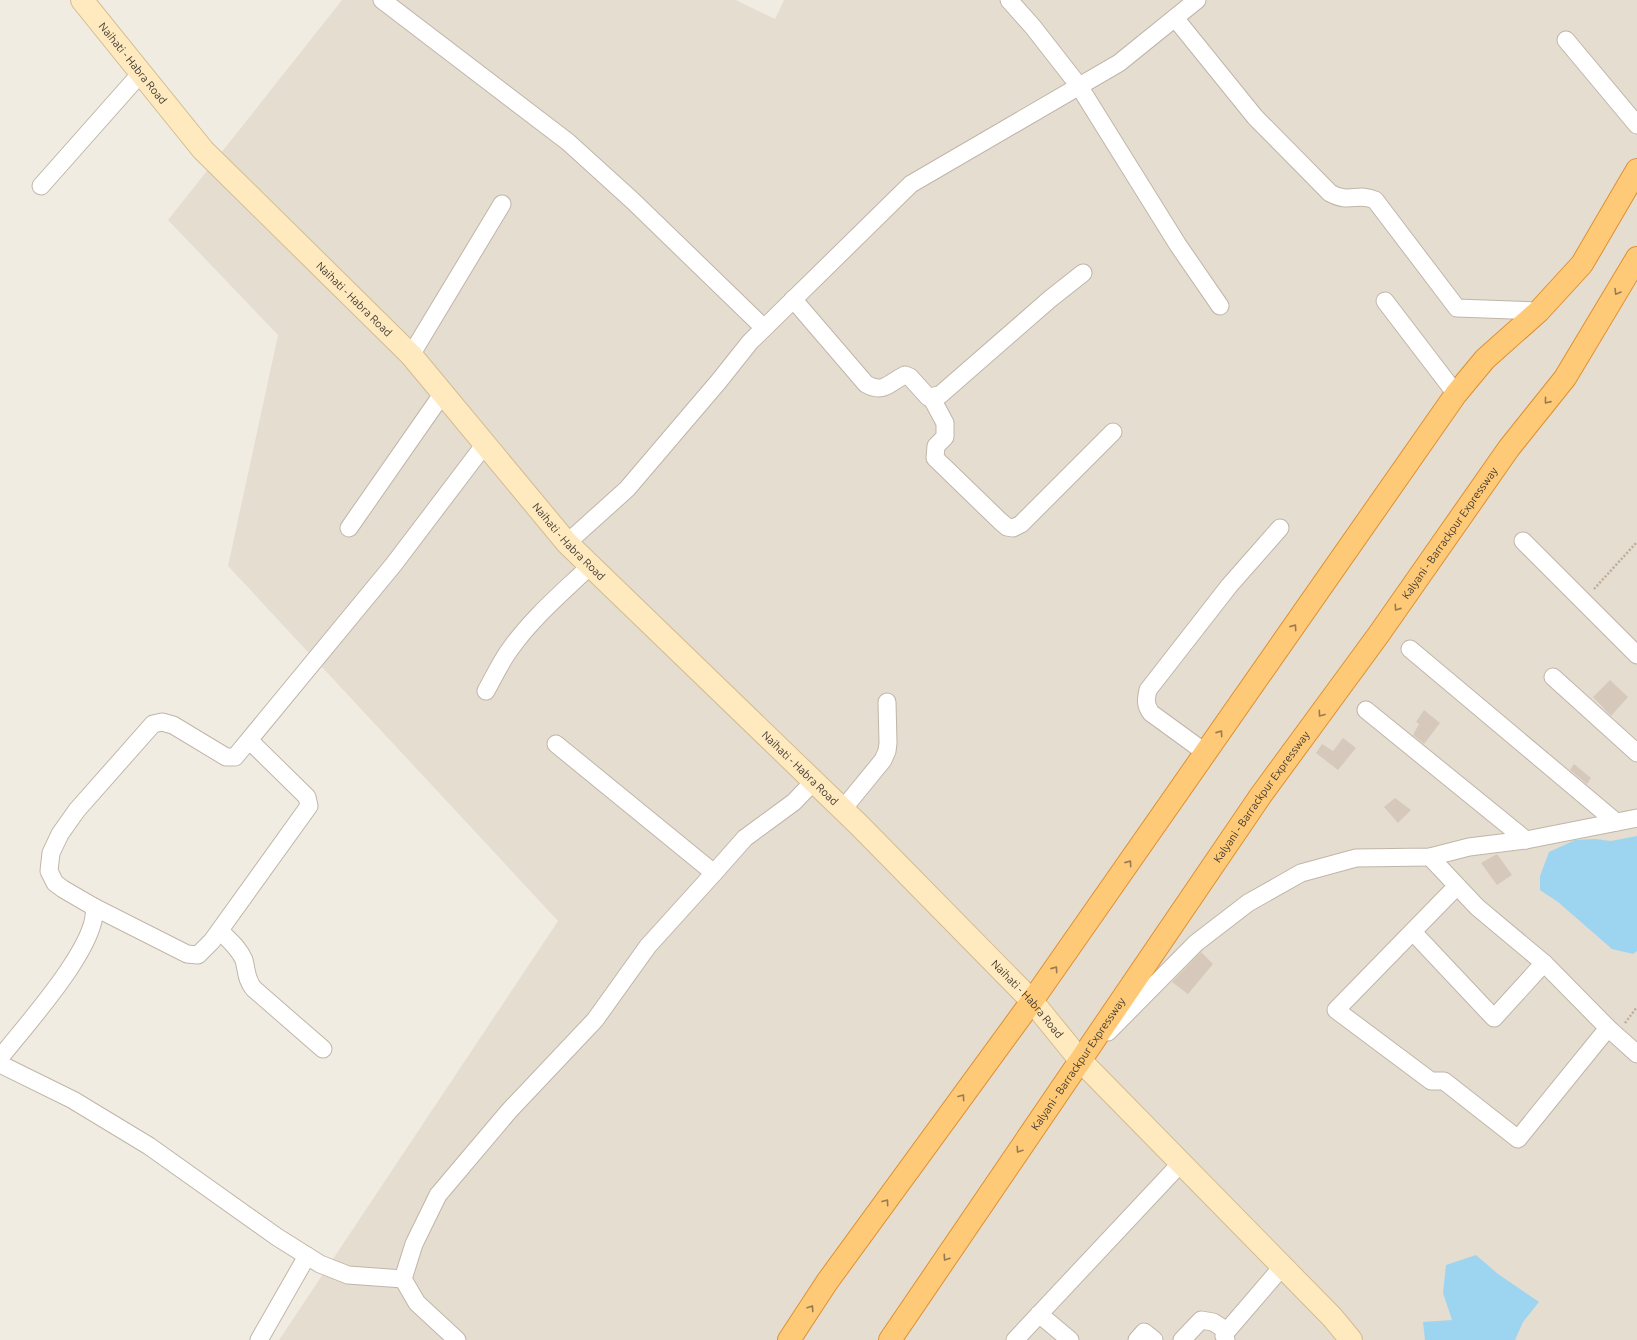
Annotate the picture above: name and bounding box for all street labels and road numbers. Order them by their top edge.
street label: Naihati - Habra Road [97,20,169,106]
street label: Naihati - Habra Road [314,259,394,339]
street label: Kalyani - Barrackpur Expressway [1399,464,1500,601]
street label: Naihati - Habra Road [530,500,607,582]
street label: Kalyani - Barrackpur Expressway [1211,728,1312,865]
street label: Naihati - Habra Road [760,729,840,807]
street label: Naihati - Habra Road [989,957,1065,1040]
street label: Kalyani - Barrackpur Expressway [1029,995,1128,1132]

